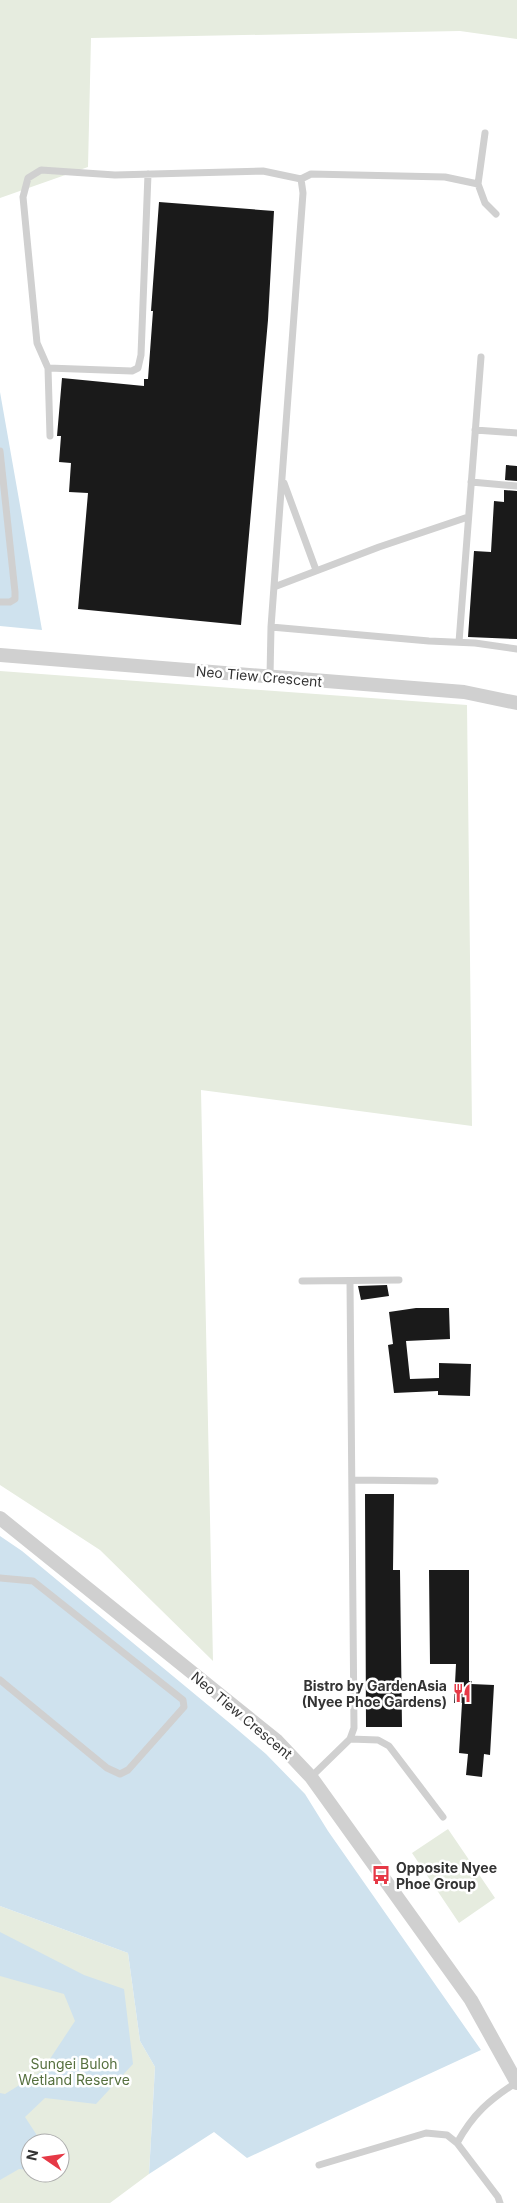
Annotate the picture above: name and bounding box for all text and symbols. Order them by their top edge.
street label: Neo Tiew Crescent [195,662,323,690]
street label: Neo Tiew Crescent [188,1668,296,1762]
place label: Bistro by GardenAsia (Nyee Phoe Gardens) [302,1677,447,1710]
restaurant icon: Bistro by GardenAsia (Nyee Phoe Gardens) [451,1682,473,1704]
place label: Opposite Nyee Phoe Group [396,1859,497,1892]
bus stop icon: Opposite Nyee Phoe Group [370,1864,392,1886]
park label: Sungei Buloh Wetland Reserve [18,2055,130,2088]
north arrow [20,2133,70,2183]
text: N [22,2148,41,2162]

